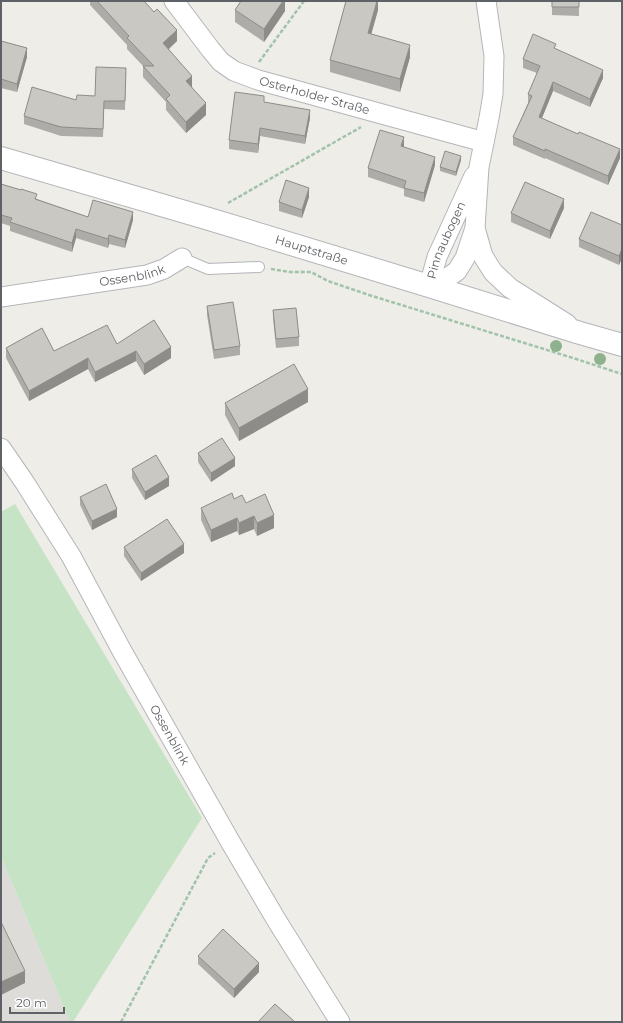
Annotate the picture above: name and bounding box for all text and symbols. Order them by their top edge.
street label: Osterholder Straße [258,73,371,117]
street label: Pinnaubogen [423,199,468,280]
street label: Hauptstraße [273,232,350,268]
street label: Ossenblink [98,261,168,289]
street label: Ossenblink [147,702,194,768]
scale bar [10,989,64,1015]
text: 20 m [16,995,47,1010]

